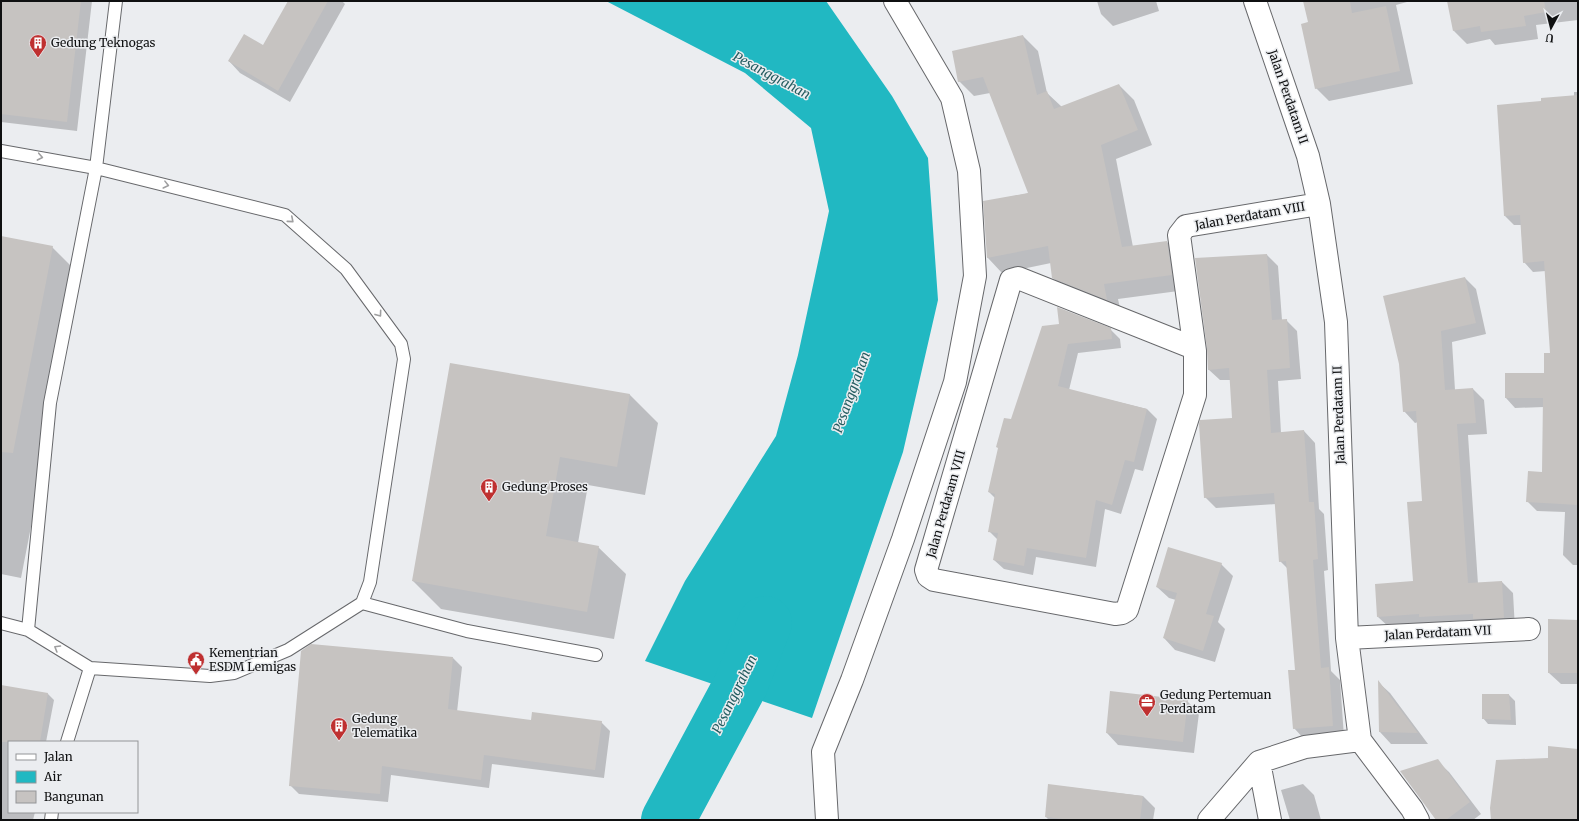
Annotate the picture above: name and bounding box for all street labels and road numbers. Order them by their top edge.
street label: Jalan Perdatam II [1265,47,1312,146]
street label: Jalan Perdatam VIII [1193,198,1306,233]
street label: Jalan Perdatam II [1329,365,1348,466]
street label: Jalan Perdatam VIII [923,448,968,561]
street label: Jalan Perdatam VII [1383,622,1492,643]

